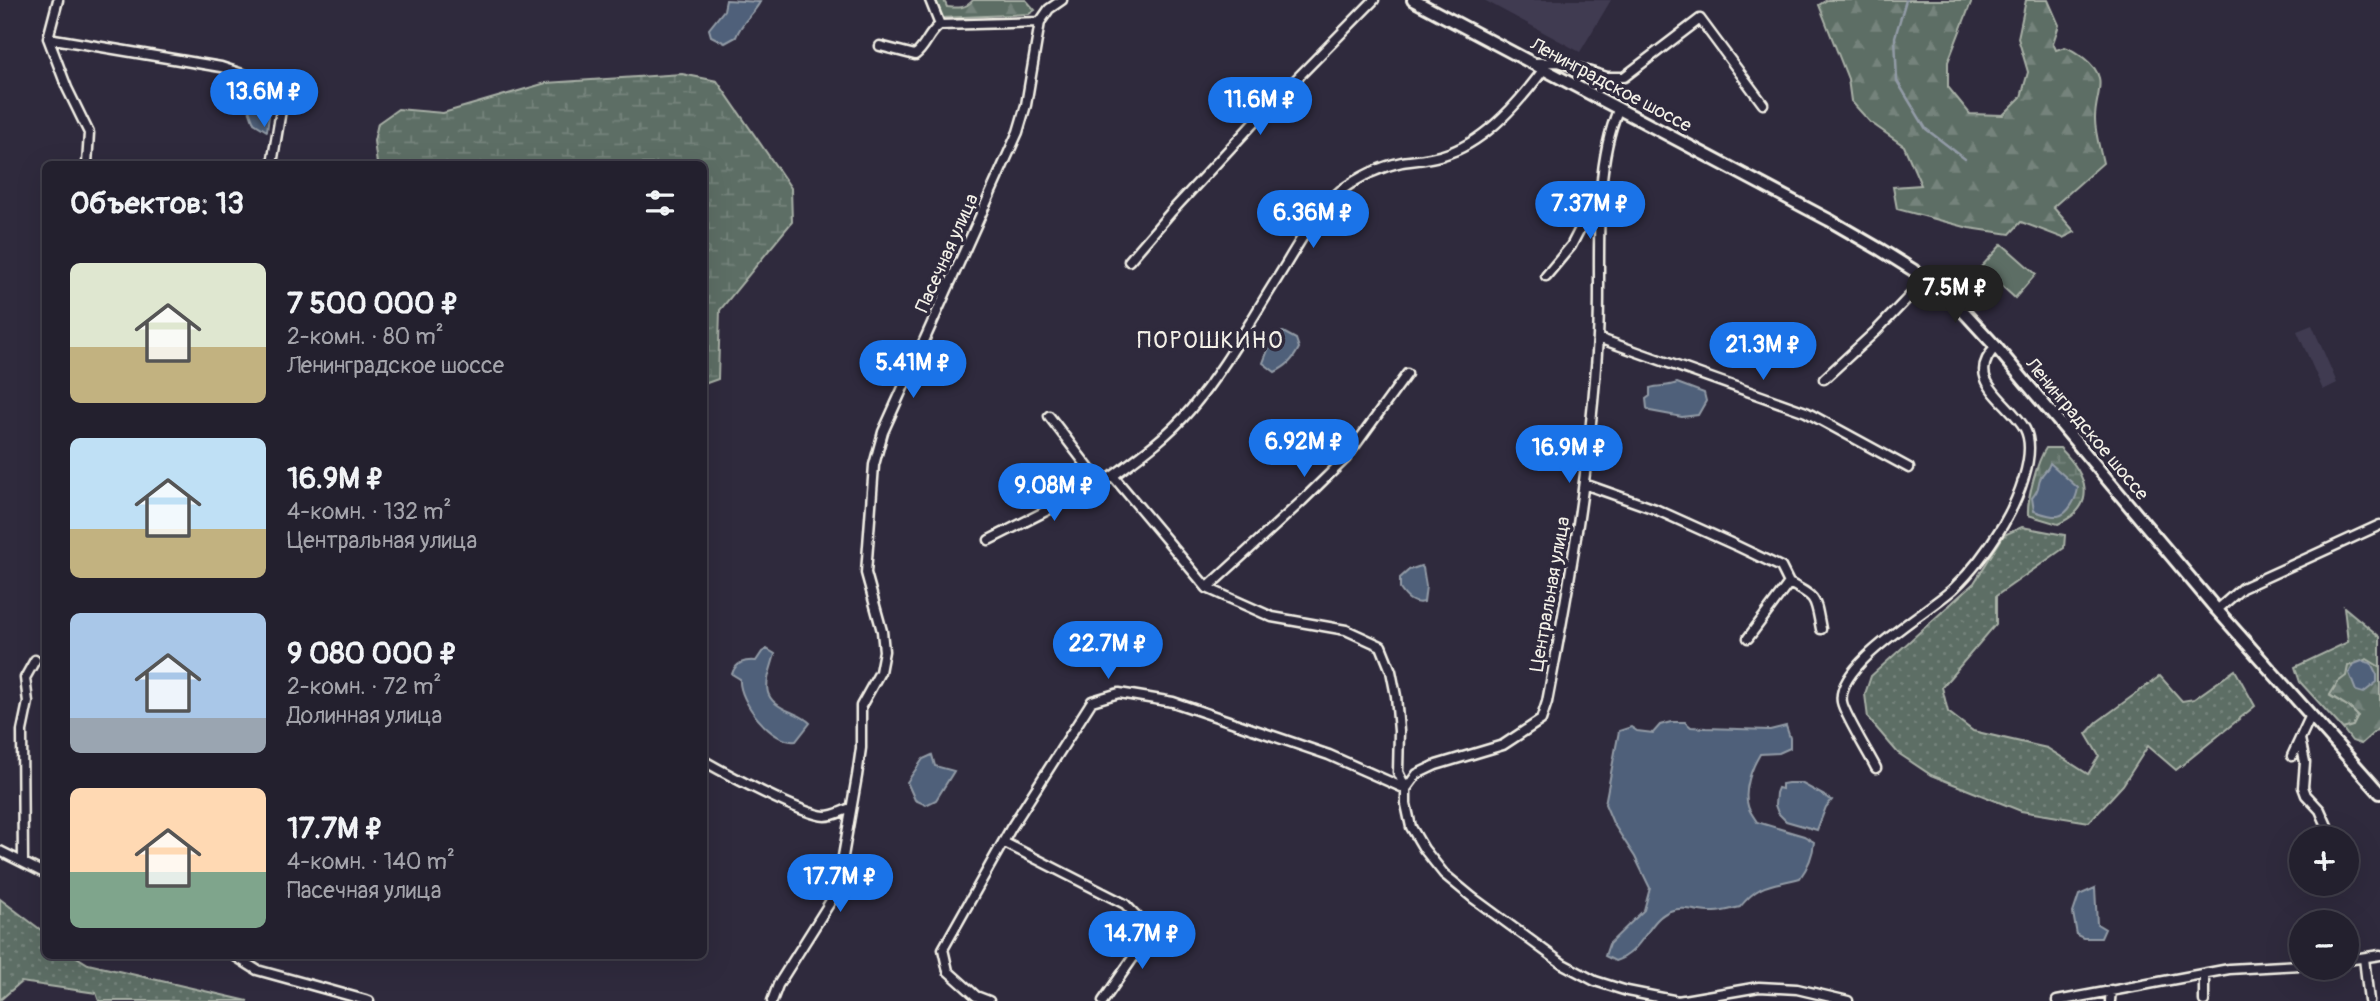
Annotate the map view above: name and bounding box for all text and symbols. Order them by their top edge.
street label: Ленинградское шоссе [1525,32,1696,138]
pin: 13.6M ₽ [199,69,329,129]
text: 13.6M ₽ [226,77,302,106]
pin: 11.6M ₽ [1195,78,1325,137]
text: 11.6M ₽ [1224,85,1296,114]
pin: 7.37M ₽ [1525,182,1655,241]
icon: filters [641,184,679,222]
text: Объектов: 13 [70,185,244,222]
text: 7.37M ₽ [1551,189,1629,218]
street label: Пасечная улица [910,190,984,316]
pin: 6.36M ₽ [1248,190,1378,250]
text: 6.36M ₽ [1273,198,1353,227]
pin: 7.5M ₽ [1898,266,2012,325]
text: 7.5M ₽ [1922,273,1988,302]
text: 7 500 000 ₽ [287,285,459,322]
icon: home [126,291,210,375]
text: 2-комн. · 80 m² [287,322,444,351]
pin: 21.3M ₽ [1698,322,1828,382]
district label: ПОРОШКИНО [1137,326,1285,355]
text: 21.3M ₽ [1725,330,1801,359]
pin: 5.41M ₽ [848,340,978,400]
text: 5.41M ₽ [875,348,951,377]
text: Ленинградское шоссе [287,351,504,380]
street label: Ленинградское шоссе [2020,352,2154,506]
pin: 6.92M ₽ [1239,420,1369,479]
pin: 16.9M ₽ [1504,426,1634,485]
text: 6.92M ₽ [1265,427,1343,456]
text: 16.9M ₽ [1532,433,1606,462]
text: 16.9M ₽ [287,460,384,497]
pin: 9.08M ₽ [989,463,1119,523]
icon: home [126,466,210,550]
text: 9.08M ₽ [1014,471,1094,500]
text: 4-комн. · 132 m² [287,497,451,526]
street label: Центральная улица [1525,514,1575,673]
text: Центральная улица [287,526,477,555]
pin: 22.7M ₽ [1043,622,1173,681]
text: 22.7M ₽ [1069,629,1147,658]
text: 9 080 000 ₽ [287,635,458,672]
icon: home [126,641,210,725]
text: 2-комн. · 72 m² [287,672,441,701]
text: Долинная улица [287,701,442,730]
text: 17.7M ₽ [287,810,383,847]
icon: home [126,816,210,900]
map controls [2289,826,2359,980]
button: + [2289,826,2359,896]
text: 4-комн. · 140 m² [287,847,455,876]
pin: 17.7M ₽ [775,855,905,914]
text: 17.7M ₽ [803,862,877,891]
text: Пасечная улица [287,876,441,905]
button: − [2289,910,2359,980]
pin: 14.7M ₽ [1077,912,1207,971]
text: 14.7M ₽ [1105,919,1179,948]

